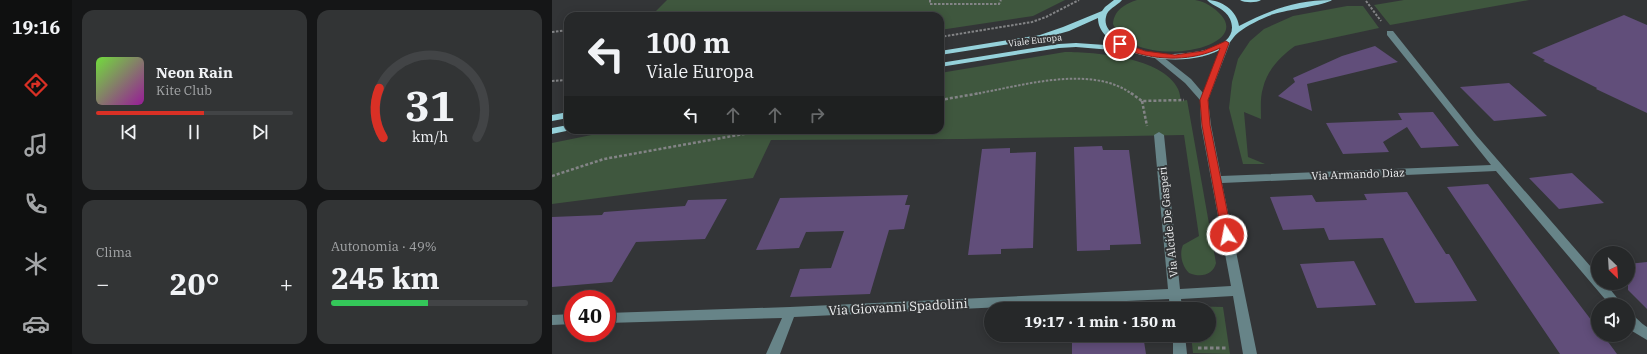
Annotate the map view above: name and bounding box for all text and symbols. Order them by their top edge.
text: 19:16 [12,16,60,39]
text: 100 m [646,24,730,61]
pin [1103,27,1137,61]
icon: left [580,28,632,80]
street label: Viale Europa [1007,31,1063,49]
icon: arrive [1109,33,1131,55]
text: Viale Europa [646,60,754,83]
text: Neon Rain [156,63,233,82]
icon: directions [22,71,50,99]
text: 31 [405,78,454,132]
text: Kite Club [156,82,212,99]
icon: left [680,104,702,126]
icon: ahead [722,104,744,126]
icon: ahead [764,104,786,126]
icon: right [806,104,828,126]
icon: previous [118,121,140,143]
icon: pause [183,121,205,143]
icon: next [249,121,271,143]
text: km/h [411,127,448,146]
icon: music [22,131,50,159]
street label: Via Armando Diaz [1311,165,1405,183]
street label: Via Alcide De Gasperi [1155,166,1181,278]
icon: phone [22,190,50,218]
position arrow [1206,214,1248,256]
text: Autonomia · 49% [331,238,437,255]
text: Clima [96,244,132,261]
north arrow [1591,246,1635,290]
map controls [1591,246,1635,342]
icon: climate [22,250,50,278]
text: 245 km [331,258,440,297]
text: 20° [169,264,220,303]
text: − [96,269,109,298]
text: + [280,269,293,298]
speed limit sign: 40 [564,290,616,342]
street label: Via Giovanni Spadolini [828,295,968,319]
button: sound [1591,298,1635,342]
icon: car [22,310,50,338]
text: 19:17 · 1 min · 150 m [1024,312,1176,331]

